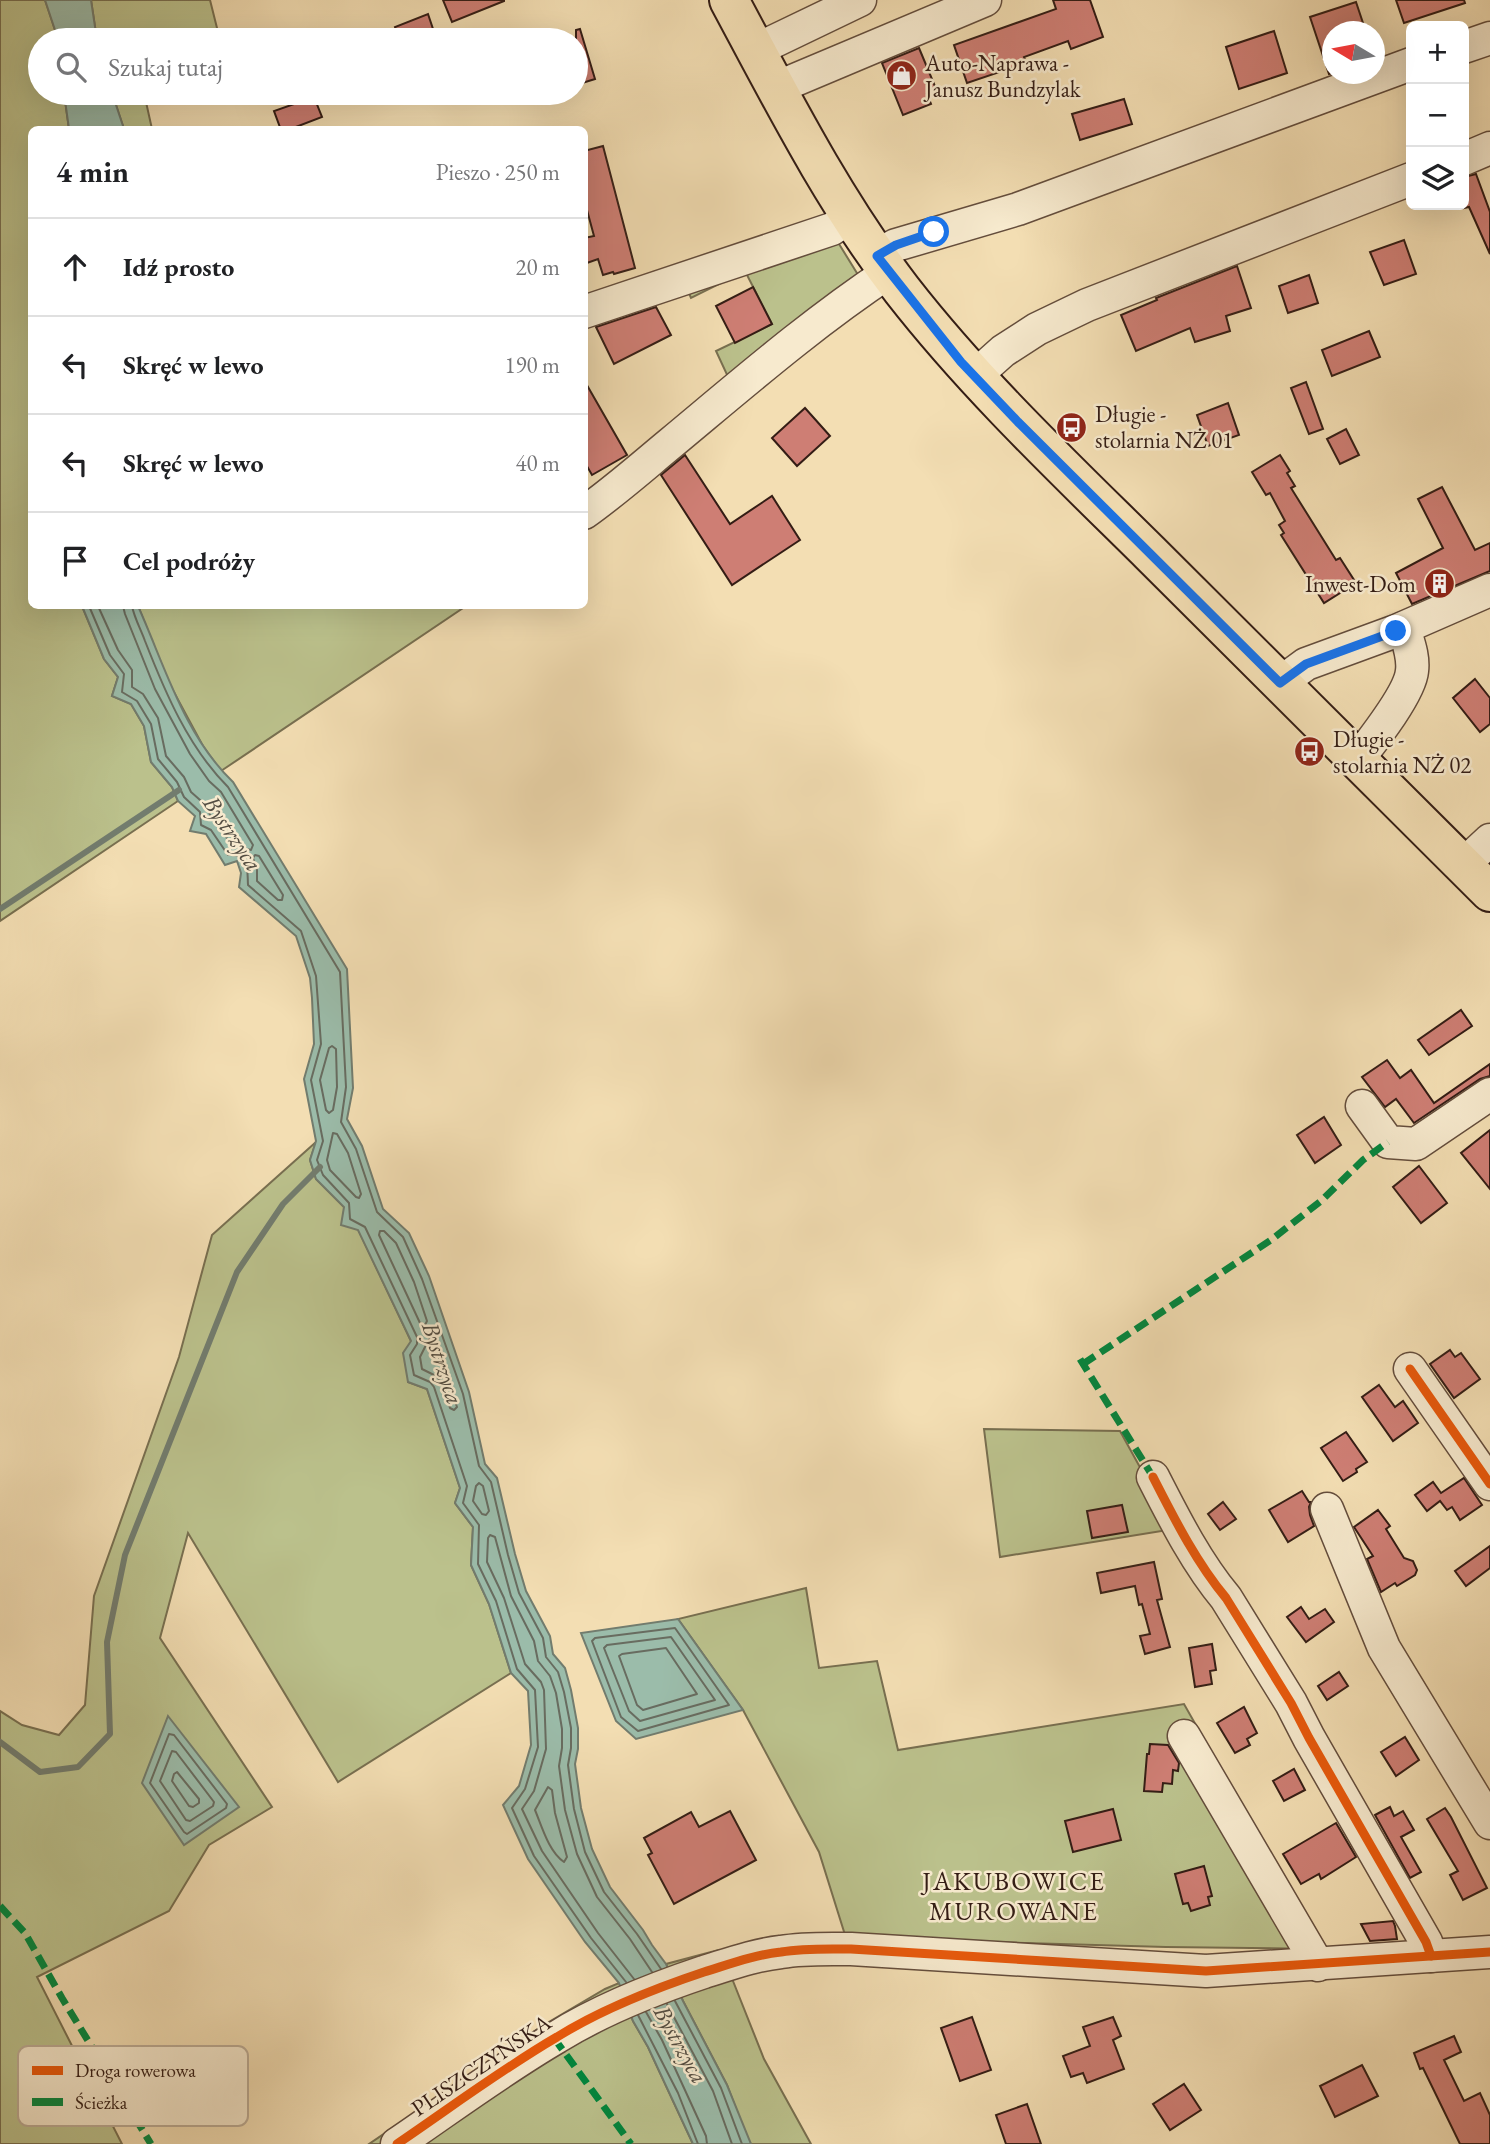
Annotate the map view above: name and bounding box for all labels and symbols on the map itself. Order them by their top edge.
north arrow [1322,21,1385,84]
place label: Auto-Naprawa - Janusz Bundzylak [923,48,1082,104]
shop icon: Auto-Naprawa - Janusz Bundzylak [885,59,919,93]
route start [918,216,949,247]
place label: Długie - stolarnia NŻ 01 [1095,399,1233,455]
bus stop icon: Długie - stolarnia NŻ 01 [1055,410,1089,444]
building icon: Inwest-Dom [1422,567,1456,601]
place label: Inwest-Dom [1305,569,1416,599]
route end [1380,615,1411,646]
place label: Długie - stolarnia NŻ 02 [1333,724,1471,780]
bus stop icon: Długie - stolarnia NŻ 02 [1293,735,1327,769]
water label: Bystrzyca [196,788,270,877]
water label: Bystrzyca [415,1317,471,1408]
district label: JAKUBOWICE MUROWANE [920,1864,1106,1928]
water label: Bystrzyca [646,1998,715,2089]
street label: PLISZCZYŃSKA [405,2007,558,2123]
legend [18,2046,248,2126]
text: Droga rowerowa [75,2058,196,2083]
text: Ścieżka [75,2090,128,2115]

